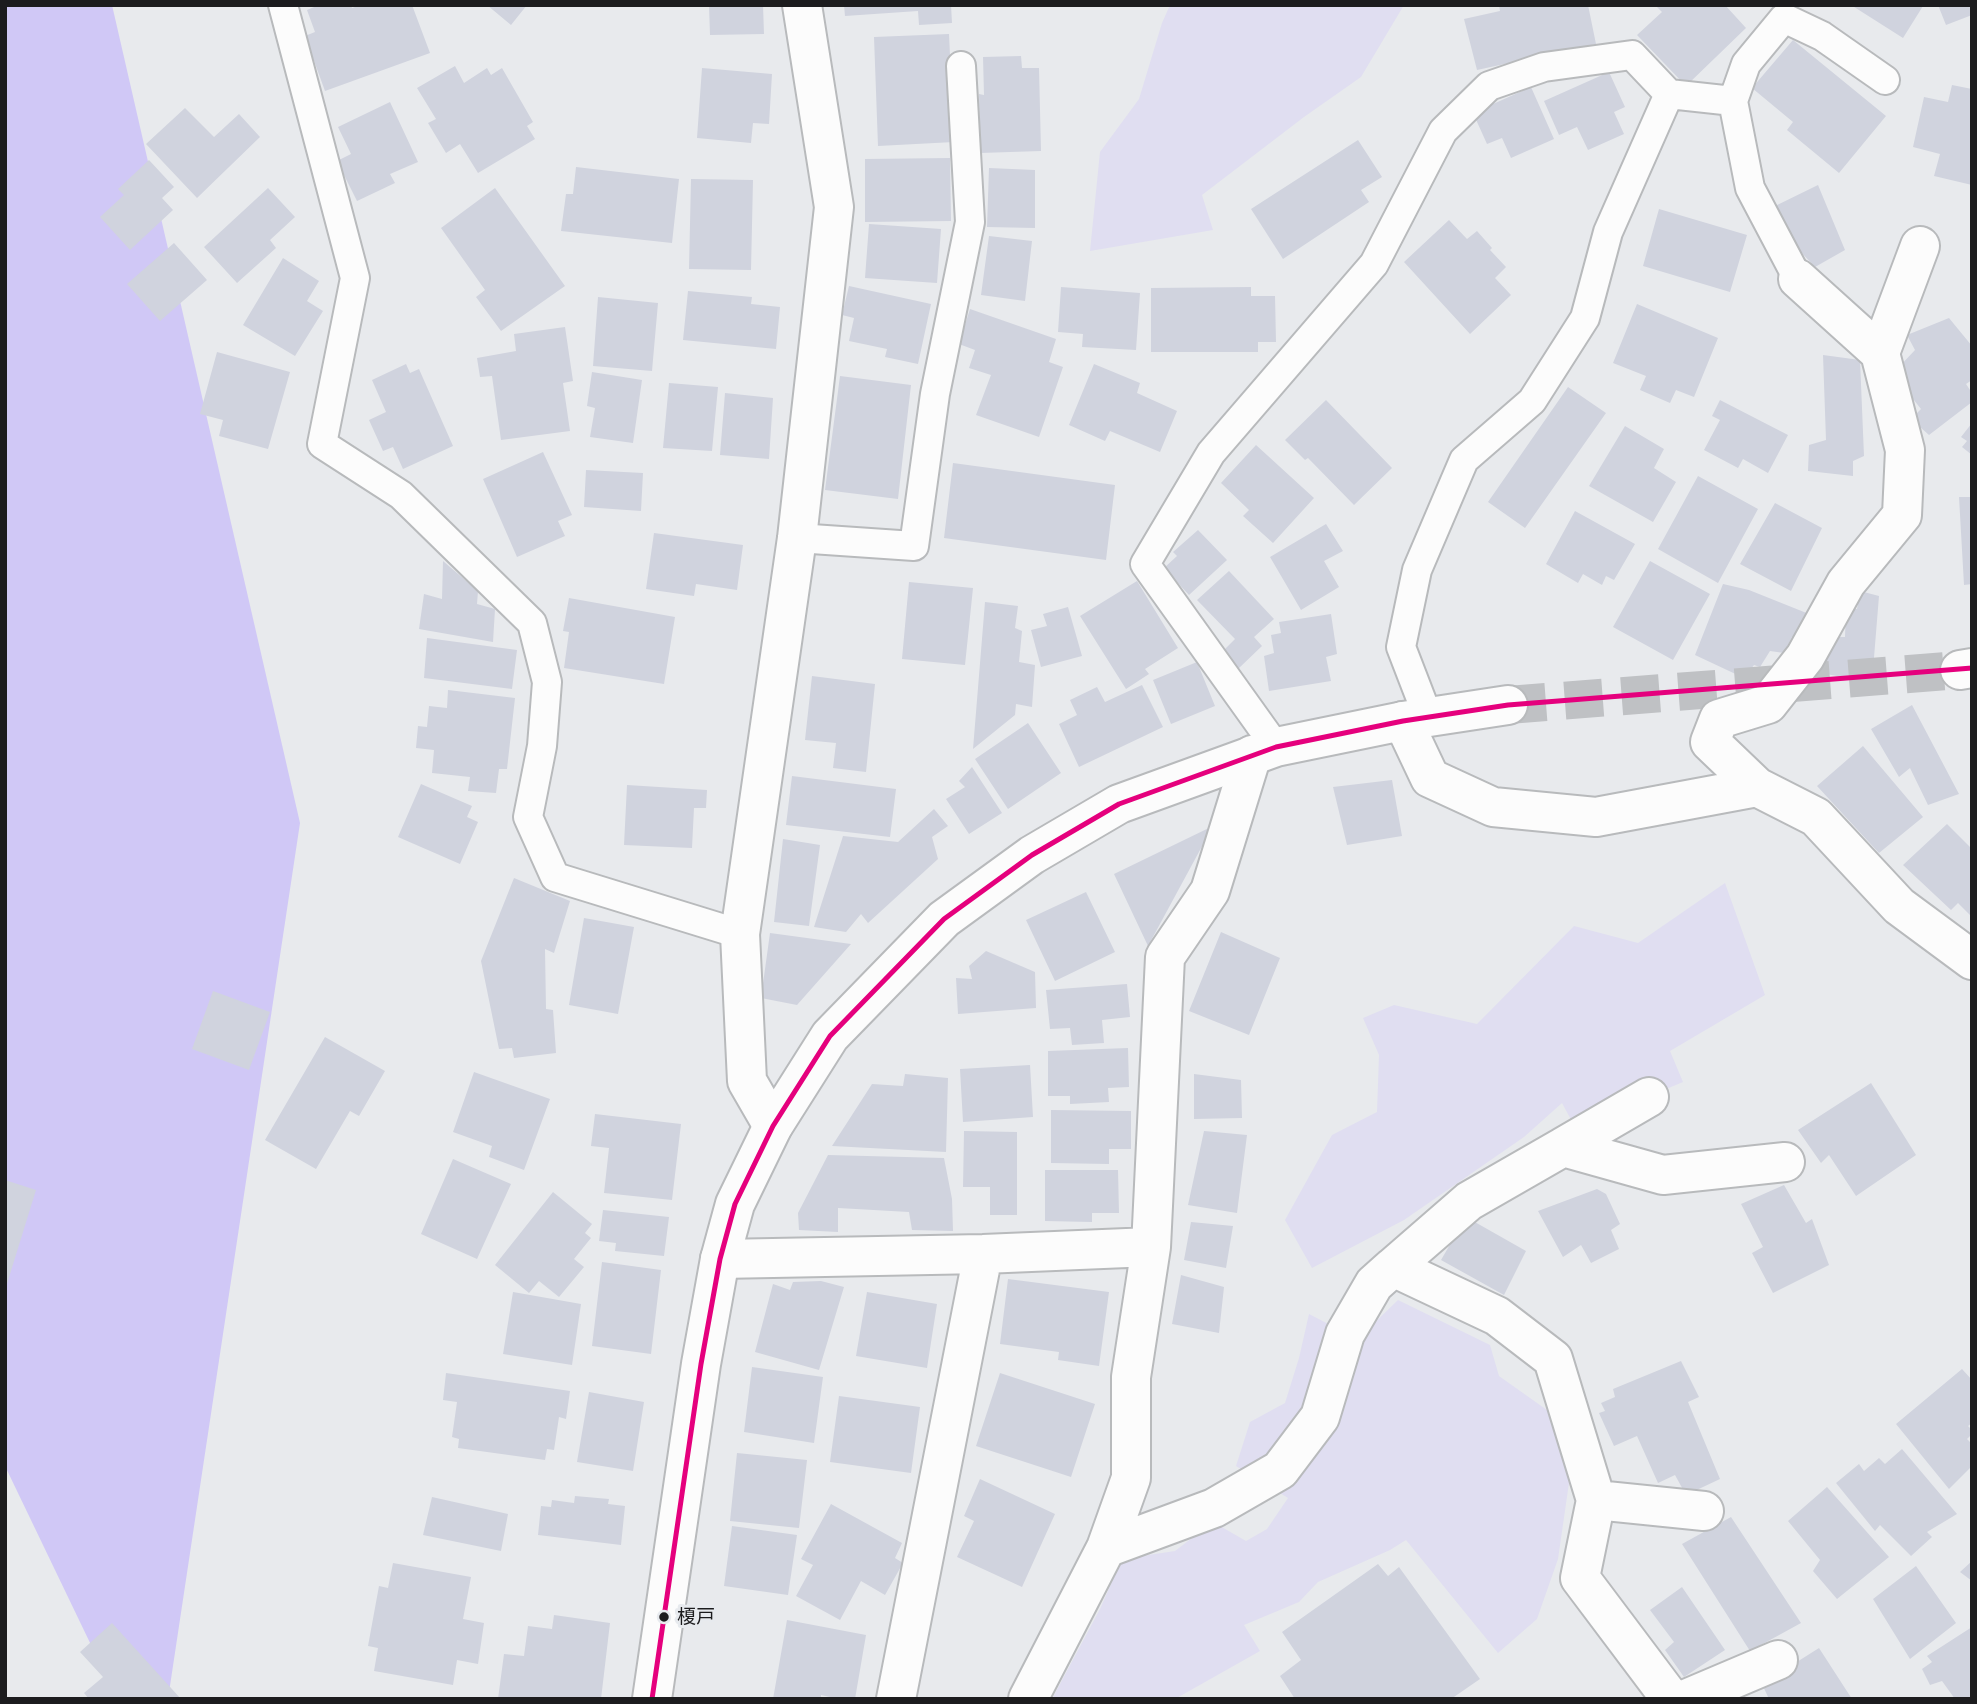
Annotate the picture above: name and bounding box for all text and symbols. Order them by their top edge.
place label: 榎戸 [677,1606,715,1628]
marker: 榎戸 [657,1610,671,1624]

